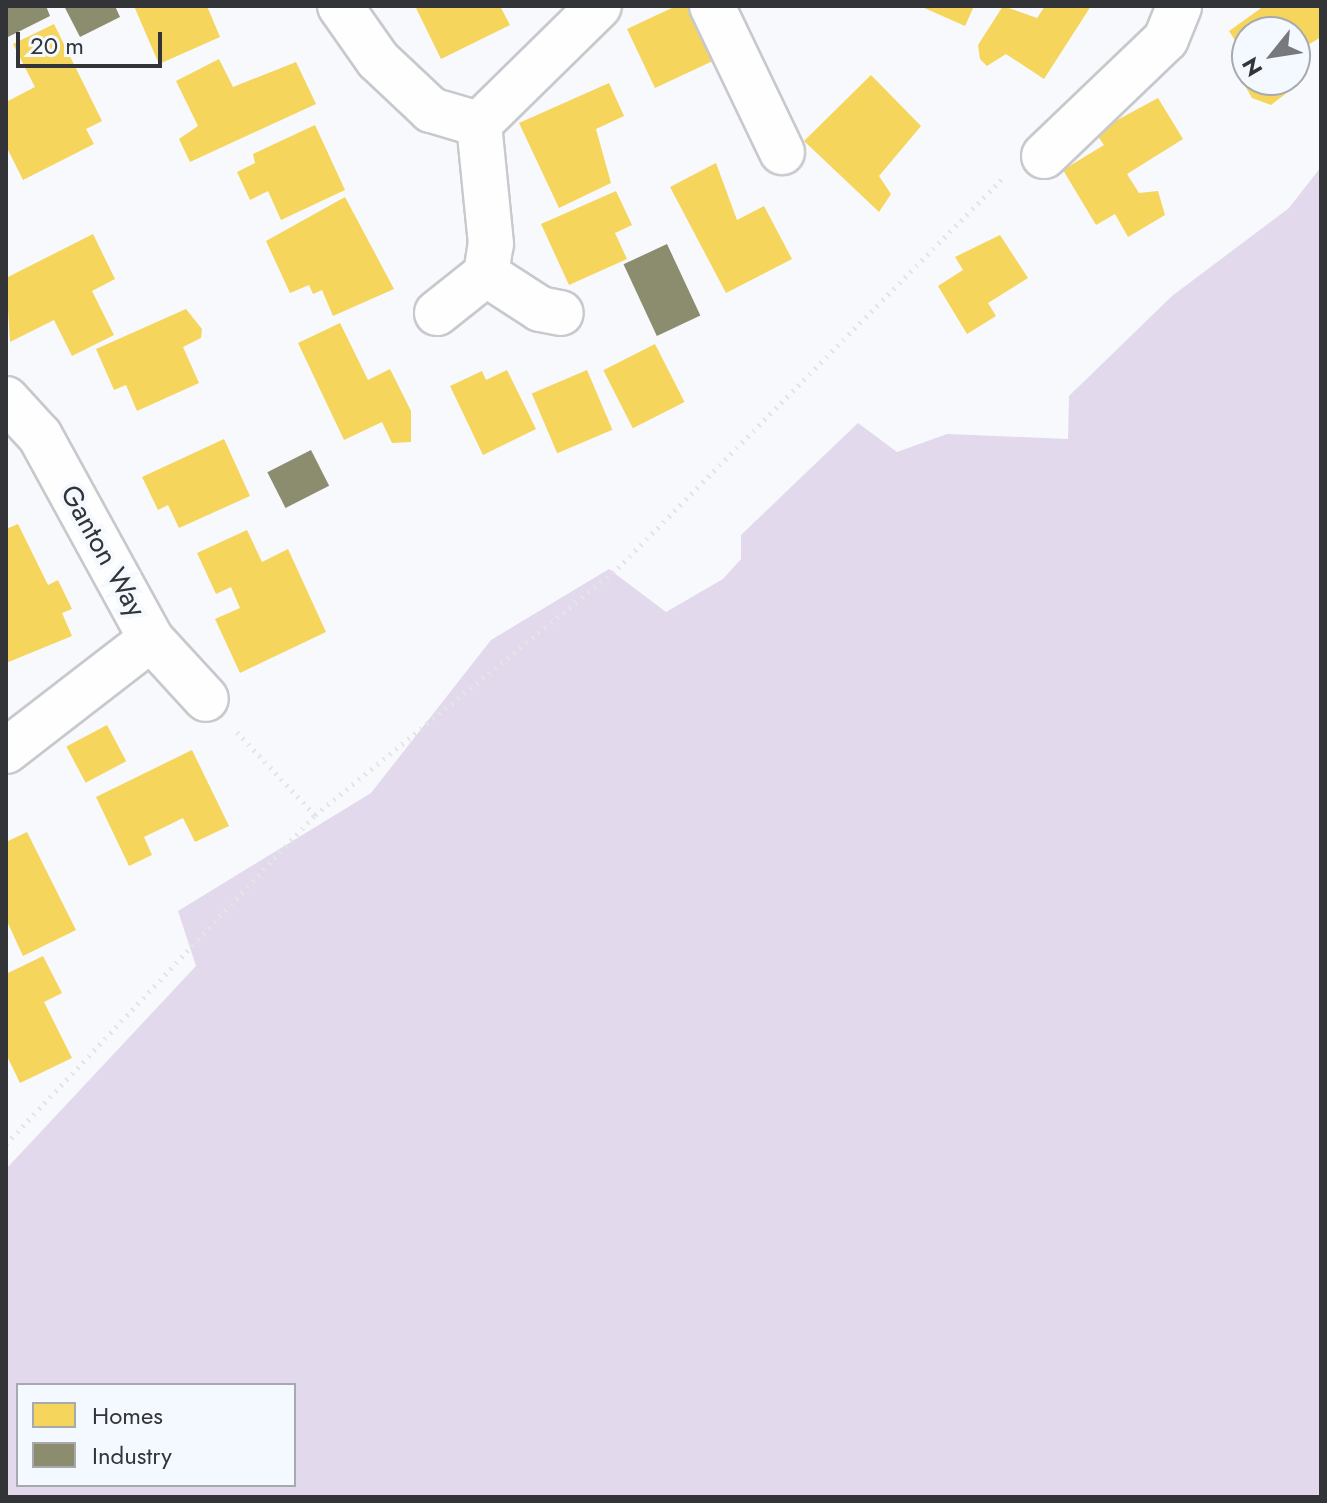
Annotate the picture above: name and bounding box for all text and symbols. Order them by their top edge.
scale bar [20,16,166,66]
north arrow [1231,16,1311,96]
text: 20 m [30,28,84,63]
text: N [1234,51,1270,83]
street label: Ganton Way [53,479,153,623]
legend [16,1383,296,1487]
text: Homes [92,1398,163,1433]
text: Industry [92,1438,172,1473]

